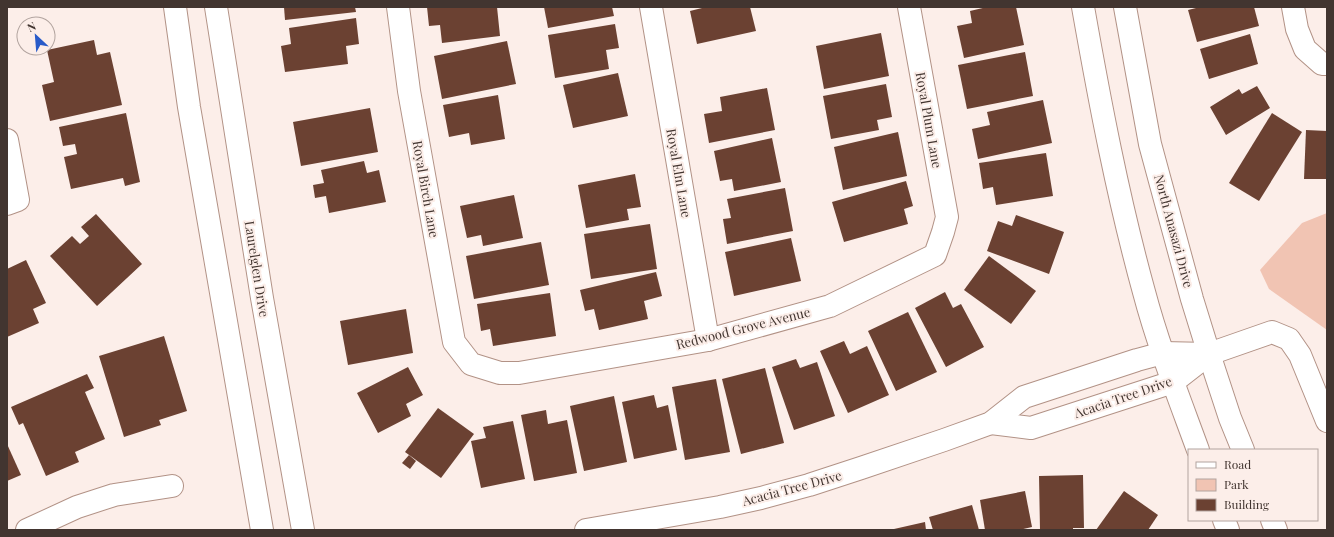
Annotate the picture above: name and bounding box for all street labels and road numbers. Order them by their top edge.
street label: Royal Plum Lane [913,71,946,170]
street label: Royal Elm Lane [663,127,696,219]
street label: Royal Birch Lane [410,139,443,239]
street label: North Anasazi Drive [1151,172,1198,290]
street label: Laurelglen Drive [241,220,274,319]
street label: Redwood Grove Avenue [674,303,812,352]
street label: Acacia Tree Drive [1071,372,1174,422]
street label: Acacia Tree Drive [739,466,844,509]

